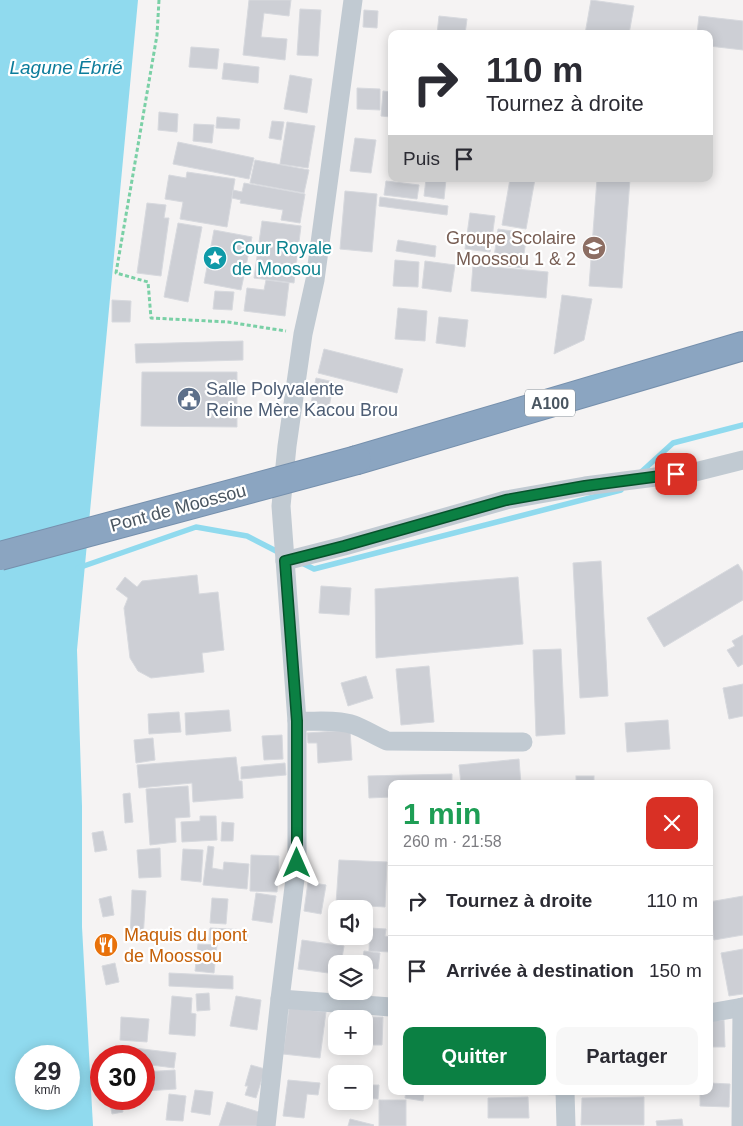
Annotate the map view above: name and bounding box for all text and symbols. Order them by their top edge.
icon: right [403,50,468,115]
text: 110 m [486,50,583,89]
water label: Lagune Ébrié [9,57,123,78]
text: Tournez à droite [486,91,644,116]
icon: arrive [450,145,478,173]
text: Puis [403,148,440,169]
place label: Groupe Scolaire Moossou 1 & 2 [446,228,576,269]
school or university icon: Groupe Scolaire Moossou 1 & 2 [581,235,607,261]
place label: Cour Royale de Moosou [232,238,332,279]
place icon: Cour Royale de Moosou [202,245,228,271]
place label: Salle Polyvalente Reine Mère Kacou Brou [206,379,398,420]
public building icon: Salle Polyvalente Reine Mère Kacou Brou [176,386,202,412]
road number: A100 [525,389,575,416]
pin [655,453,697,495]
icon: arrive [662,460,690,488]
street label: Pont de Moossou [108,480,248,536]
text: 1 min [403,797,481,830]
button: close [646,797,698,849]
text: 260 m · 21:58 [403,833,502,850]
position arrow [270,836,322,888]
icon: right [403,887,431,915]
text: Tournez à droite [446,890,592,911]
text: 110 m [647,890,698,911]
map controls [328,900,373,1110]
button: sound [328,900,373,945]
place label: Maquis du pont de Moossou [124,925,247,966]
restaurant icon: Maquis du pont de Moossou [93,932,119,958]
button: layers [328,955,373,1000]
icon: arrive [403,957,431,985]
text: Arrivée à destination [446,960,634,981]
text: 150 m [649,960,702,981]
button: + [328,1010,373,1055]
button: Quitter [403,1027,546,1085]
button: Partager [556,1027,698,1085]
speed limit sign: 30 [90,1045,155,1110]
text: 29 [34,1057,61,1085]
button: − [328,1065,373,1110]
text: km/h [34,1083,61,1097]

